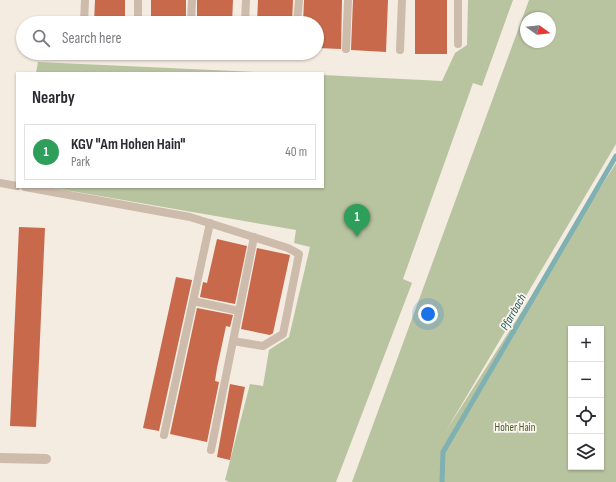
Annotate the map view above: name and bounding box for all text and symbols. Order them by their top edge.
north arrow [520,12,556,48]
search box [16,16,324,60]
icon: search [30,27,52,49]
text: Search here [62,29,122,48]
text: Nearby [32,88,75,108]
text: KGV "Am Hohen Hain" [71,135,185,154]
text: 1 [43,144,49,160]
text: 40 m [285,144,307,160]
text: Park [71,154,90,170]
pin: 1 [344,204,370,237]
water label: Pfarrbach [497,291,530,333]
your location [418,304,438,324]
map controls [568,326,604,470]
button: + [568,326,604,362]
button: − [568,362,604,398]
button: locate [568,398,604,434]
park label: Hoher Hain [495,421,536,434]
button: layers [568,434,604,470]

